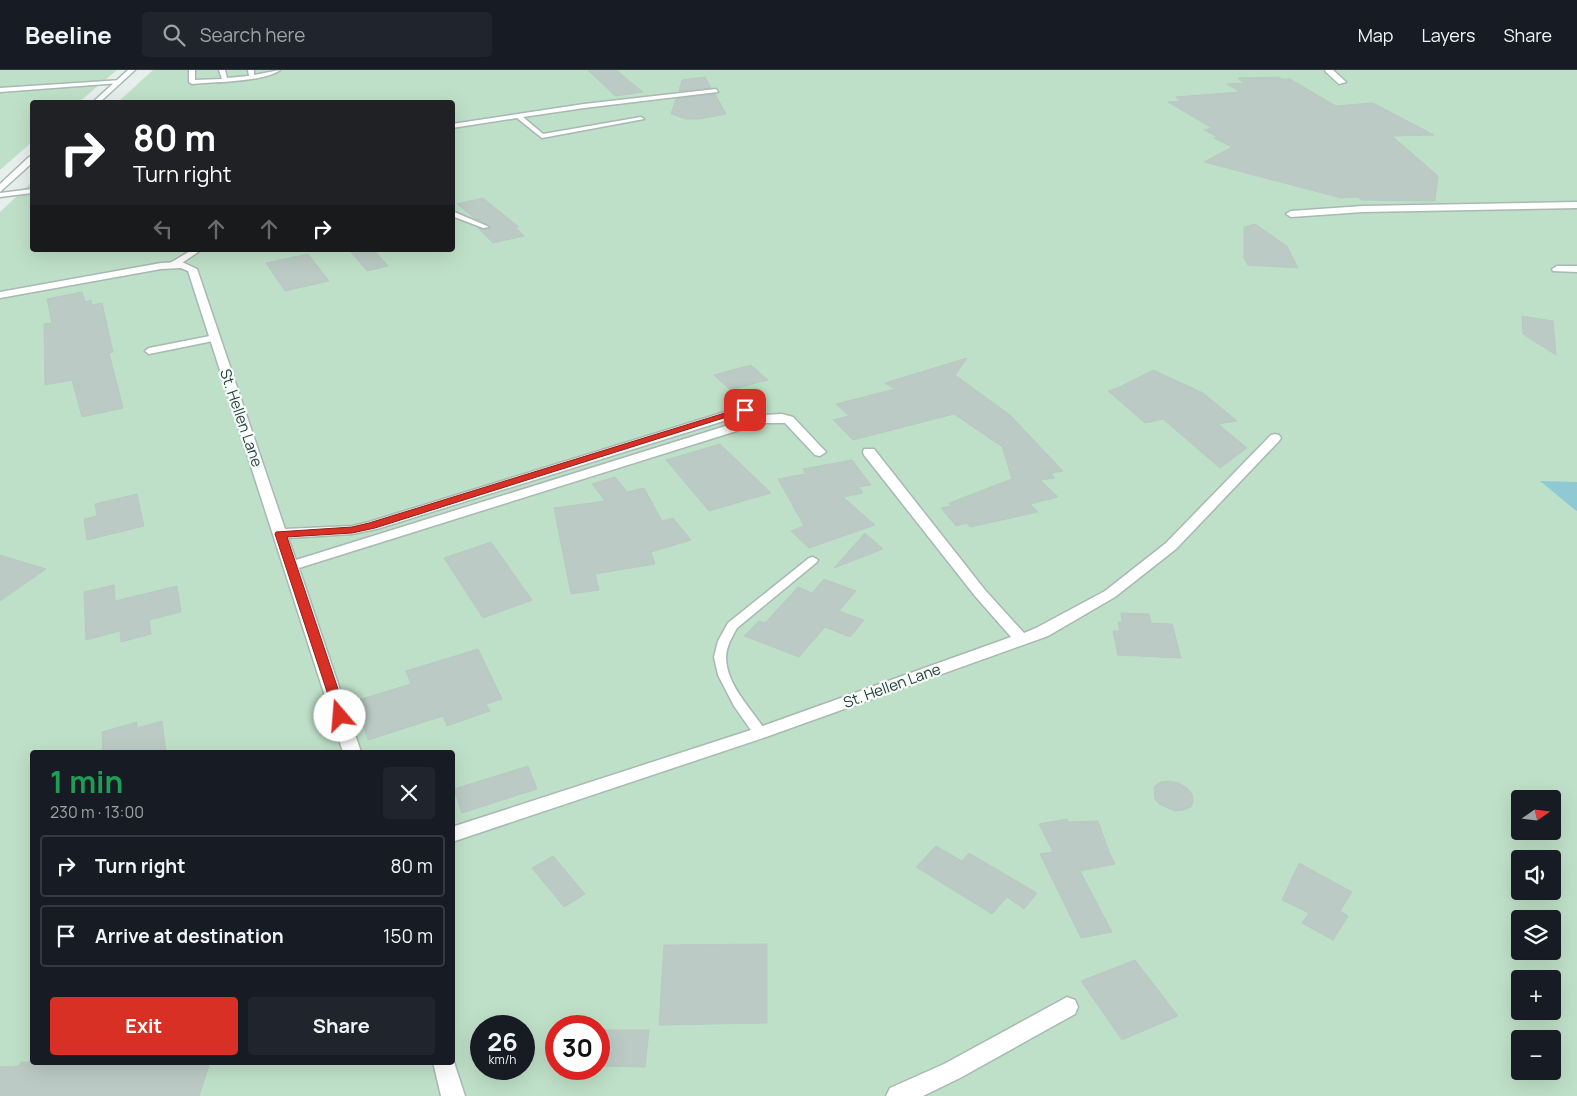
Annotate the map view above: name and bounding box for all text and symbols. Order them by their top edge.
search box [142,12,492,57]
text: Beeline [25,18,112,51]
icon: search [160,21,188,49]
text: Search here [200,22,305,48]
text: Map [1358,23,1393,47]
text: Layers [1421,23,1475,47]
text: Share [1503,23,1552,47]
text: 80 m [133,114,216,162]
icon: right [50,120,115,185]
text: Turn right [133,159,231,189]
icon: left [149,215,177,243]
icon: ahead [202,215,230,243]
icon: ahead [255,215,283,243]
icon: right [308,215,336,243]
street label: St. Hellen Lane [215,366,268,470]
pin [724,389,766,431]
icon: arrive [731,396,759,424]
street label: St. Hellen Lane [840,658,944,713]
position arrow [313,689,365,741]
text: 1 min [50,761,123,802]
button: close [383,767,435,819]
north arrow [1511,790,1561,840]
map controls [1511,790,1561,1080]
text: 230 m · 13:00 [50,801,144,823]
button: sound [1511,850,1561,900]
icon: right [52,852,80,880]
text: Turn right [95,853,185,879]
text: 80 m [390,853,433,879]
button: layers [1511,910,1561,960]
icon: arrive [52,922,80,950]
text: Arrive at destination [95,923,284,949]
text: 150 m [383,923,433,949]
button: + [1511,970,1561,1020]
button: Exit [50,997,238,1055]
button: Share [248,997,435,1055]
speed limit sign: 30 [545,1015,610,1080]
text: 26 [487,1024,518,1059]
button: − [1511,1030,1561,1080]
text: km/h [489,1051,516,1068]

